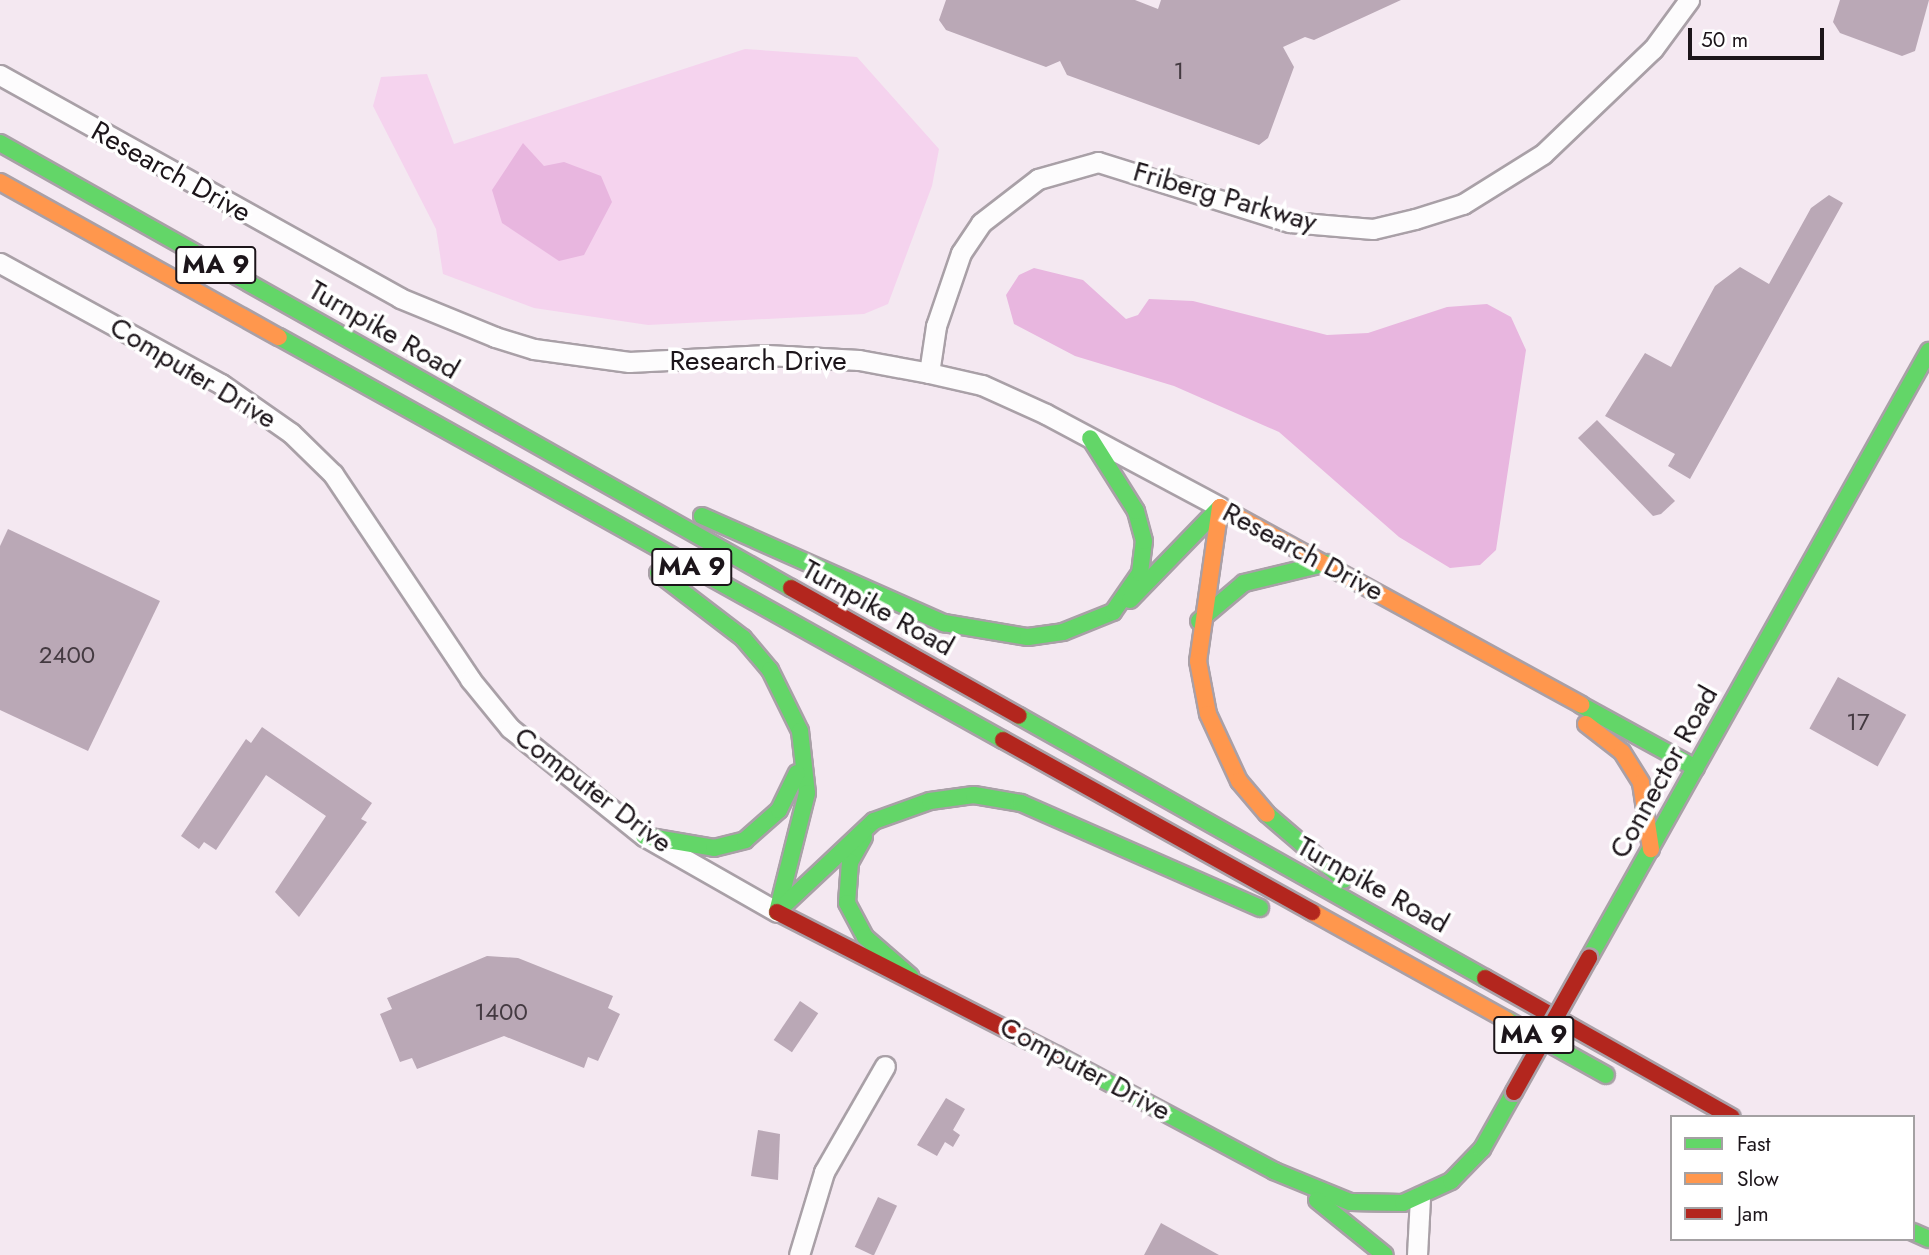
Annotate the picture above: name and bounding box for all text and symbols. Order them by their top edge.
scale bar [1691,14,1828,58]
text: 50 m [1701,25,1748,55]
house number: 1 [1174,57,1184,85]
street label: Research Drive [85,114,257,230]
street label: Friberg Parkway [1129,155,1321,239]
road number: MA 9 [174,242,258,288]
street label: Turnpike Road [303,273,465,387]
street label: Computer Drive [104,310,282,436]
street label: Research Drive [669,344,847,378]
street label: Research Drive [1217,496,1389,608]
road number: MA 9 [650,544,734,590]
street label: Turnpike Road [796,553,960,663]
house number: 2400 [39,641,95,669]
street label: Connector Road [1603,680,1725,864]
house number: 17 [1846,708,1870,736]
street label: Computer Drive [508,720,678,860]
street label: Turnpike Road [1291,830,1455,940]
house number: 1400 [474,998,528,1026]
street label: Computer Drive [994,1010,1176,1128]
road number: MA 9 [1492,1012,1576,1058]
legend [1670,1115,1915,1241]
text: Fast [1737,1129,1770,1159]
text: Slow [1737,1164,1779,1194]
text: Jam [1737,1199,1769,1229]

